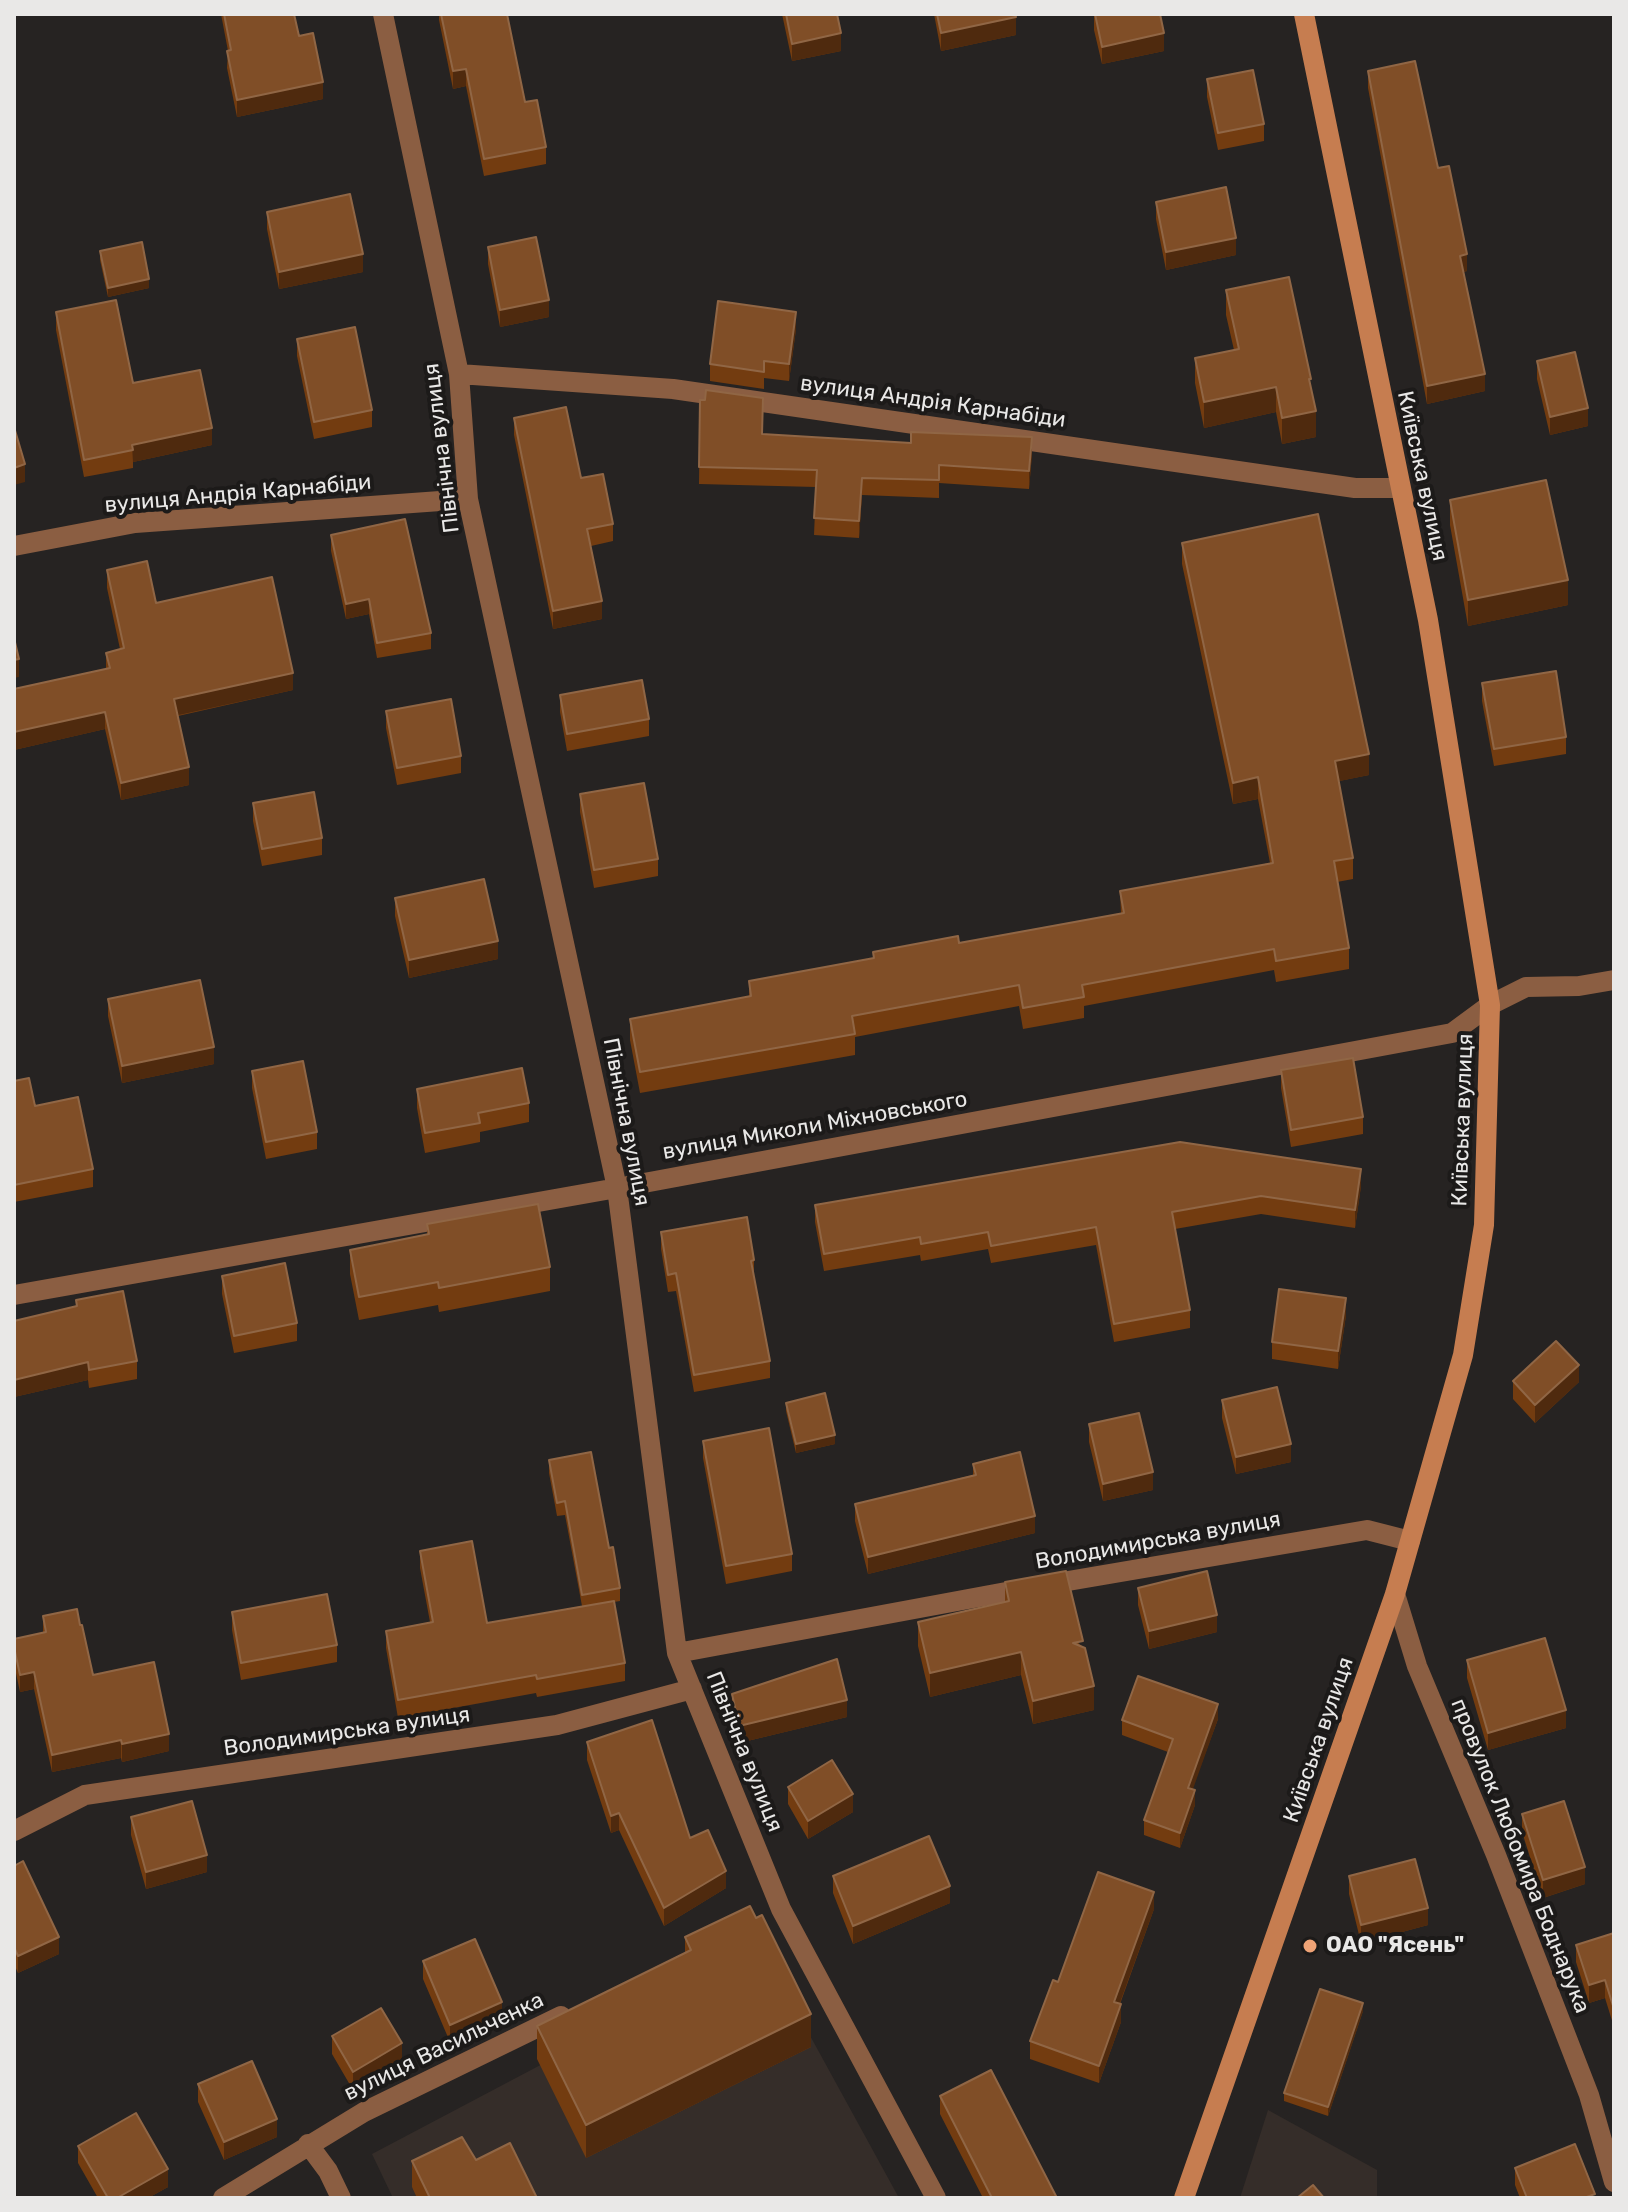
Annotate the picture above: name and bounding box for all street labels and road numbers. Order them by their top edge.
street label: Північна вулиця [419,362,465,534]
street label: вулиця Андрія Карнабіди [799,370,1067,434]
street label: Київська вулиця [1391,389,1453,563]
street label: вулиця Андрія Карнабіди [104,469,372,519]
street label: Київська вулиця [1447,1033,1479,1207]
street label: Північна вулиця [597,1036,655,1208]
street label: вулиця Миколи Міхновського [661,1086,969,1166]
street label: Володимирська вулиця [1033,1506,1283,1576]
street label: Київська вулиця [1278,1654,1360,1826]
street label: Північна вулиця [700,1668,788,1836]
street label: провулок Любомира Боднарука [1445,1695,1595,2017]
street label: Володимирська вулиця [222,1702,472,1762]
street label: вулиця Васильченка [340,1987,548,2107]

